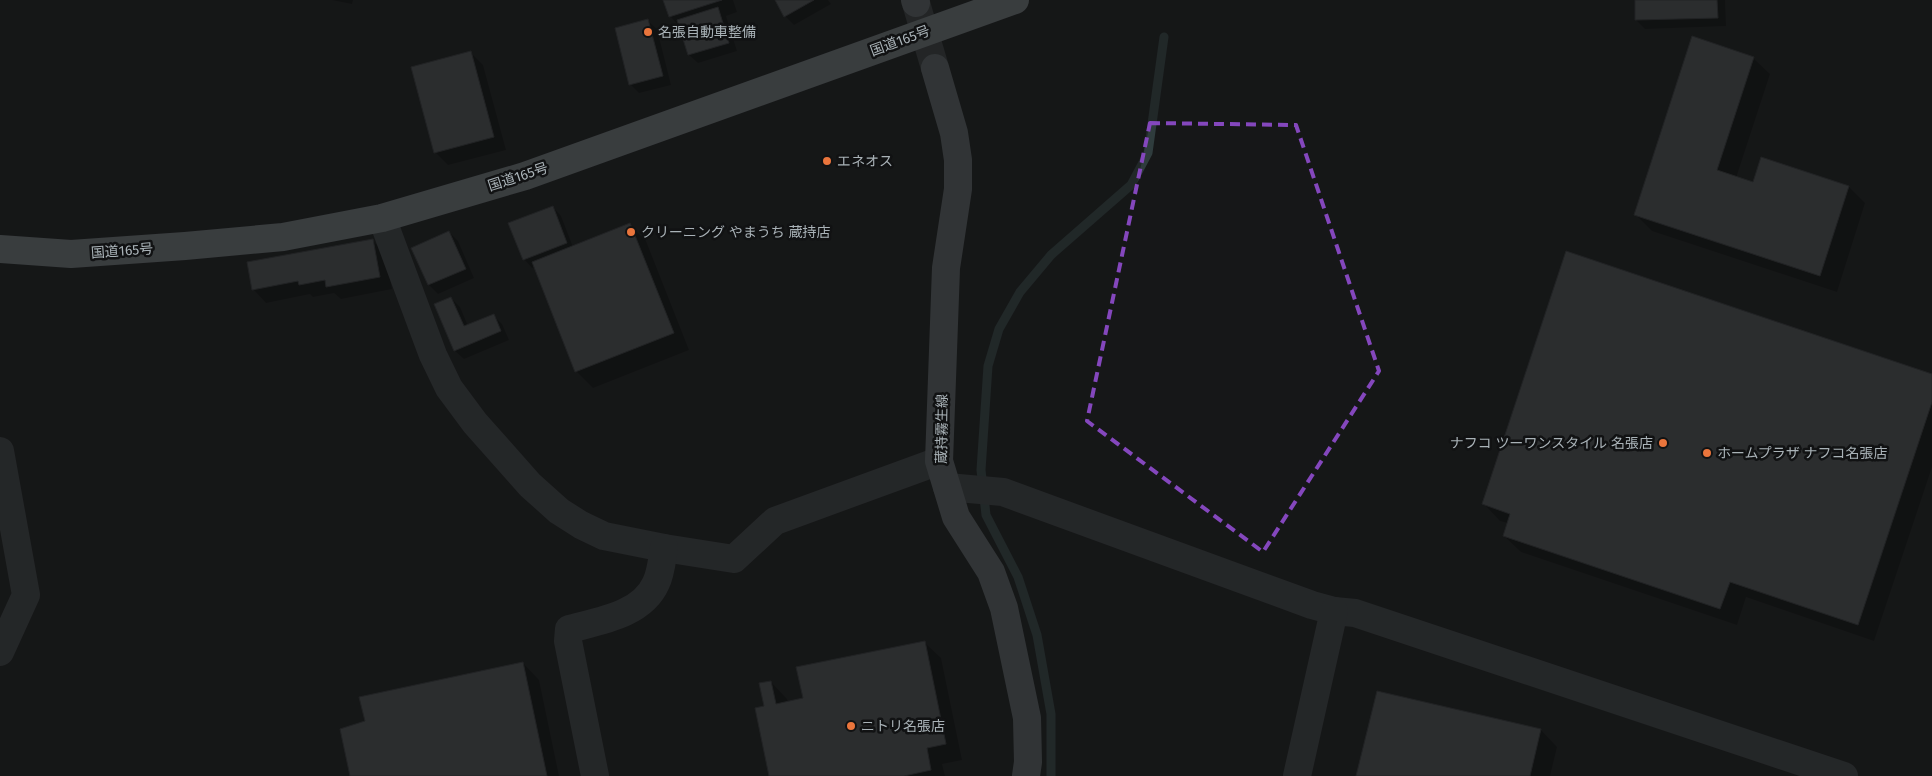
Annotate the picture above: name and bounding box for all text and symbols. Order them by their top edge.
street label: 国道165号 [868,22,932,60]
place label: 名張自動車整備 [658,24,756,41]
marker: 名張自動車整備 [642,26,654,38]
place label: エネオス [837,153,893,170]
marker: エネオス [821,155,833,167]
street label: 国道165号 [486,159,550,195]
place label: クリーニング やまうち 蔵持店 [641,224,830,241]
marker: クリーニング やまうち 蔵持店 [625,226,637,238]
street label: 国道165号 [90,240,154,262]
street label: 蔵持霧生線 [933,394,951,464]
place label: ナフコ ツーワンスタイル 名張店 [1450,435,1653,452]
marker: ナフコ ツーワンスタイル 名張店 [1657,437,1669,449]
place label: ホームプラザ ナフコ名張店 [1717,445,1887,462]
marker: ホームプラザ ナフコ名張店 [1701,447,1713,459]
place label: ニトリ名張店 [861,718,945,735]
marker: ニトリ名張店 [845,720,857,732]

